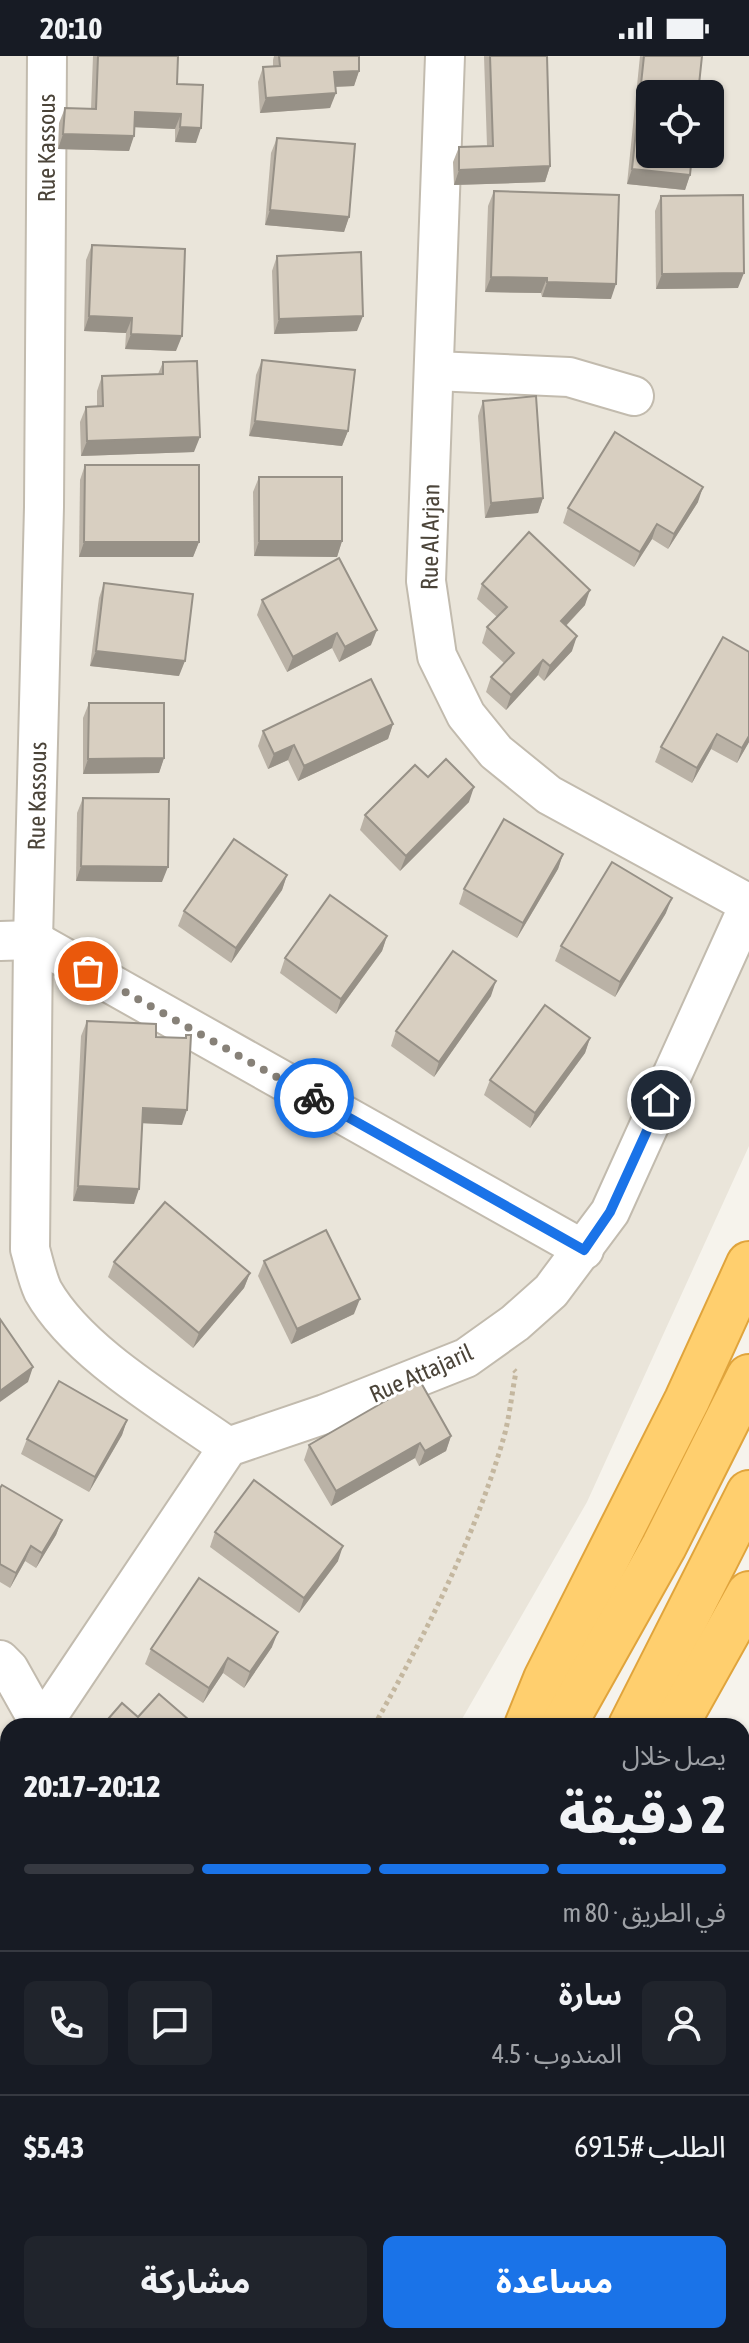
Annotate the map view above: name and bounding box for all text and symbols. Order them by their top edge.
text: 20:10 [40,11,102,45]
map controls [636,80,724,168]
button: locate [636,80,724,168]
street label: Rue Kassous [33,94,60,202]
street label: Rue Al Arjan [416,484,444,590]
street label: Rue Kassous [23,742,51,850]
pin [54,937,122,1005]
icon: bag [66,949,110,993]
courier [274,1058,354,1138]
pin [627,1066,695,1134]
icon: bike [292,1076,336,1120]
icon: home [639,1078,683,1122]
street label: Rue Attajaril [365,1338,477,1408]
text: يصل خلال [622,1741,726,1771]
text: 20:12–20:17 [24,1769,161,1803]
text: 2 دقيقة [559,1784,726,1844]
text: في الطريق · 80 m [563,1898,726,1928]
text: سارة [559,1977,622,2011]
button: phone [24,1981,108,2065]
button: chat [128,1981,212,2065]
button: person [642,1981,726,2065]
text: المندوب · 4.5 [492,2039,622,2069]
text: الطلب #6915 [574,2129,726,2163]
text: $5.43 [24,2130,84,2164]
button: مشاركة [24,2236,367,2328]
button: مساعدة [383,2236,726,2328]

